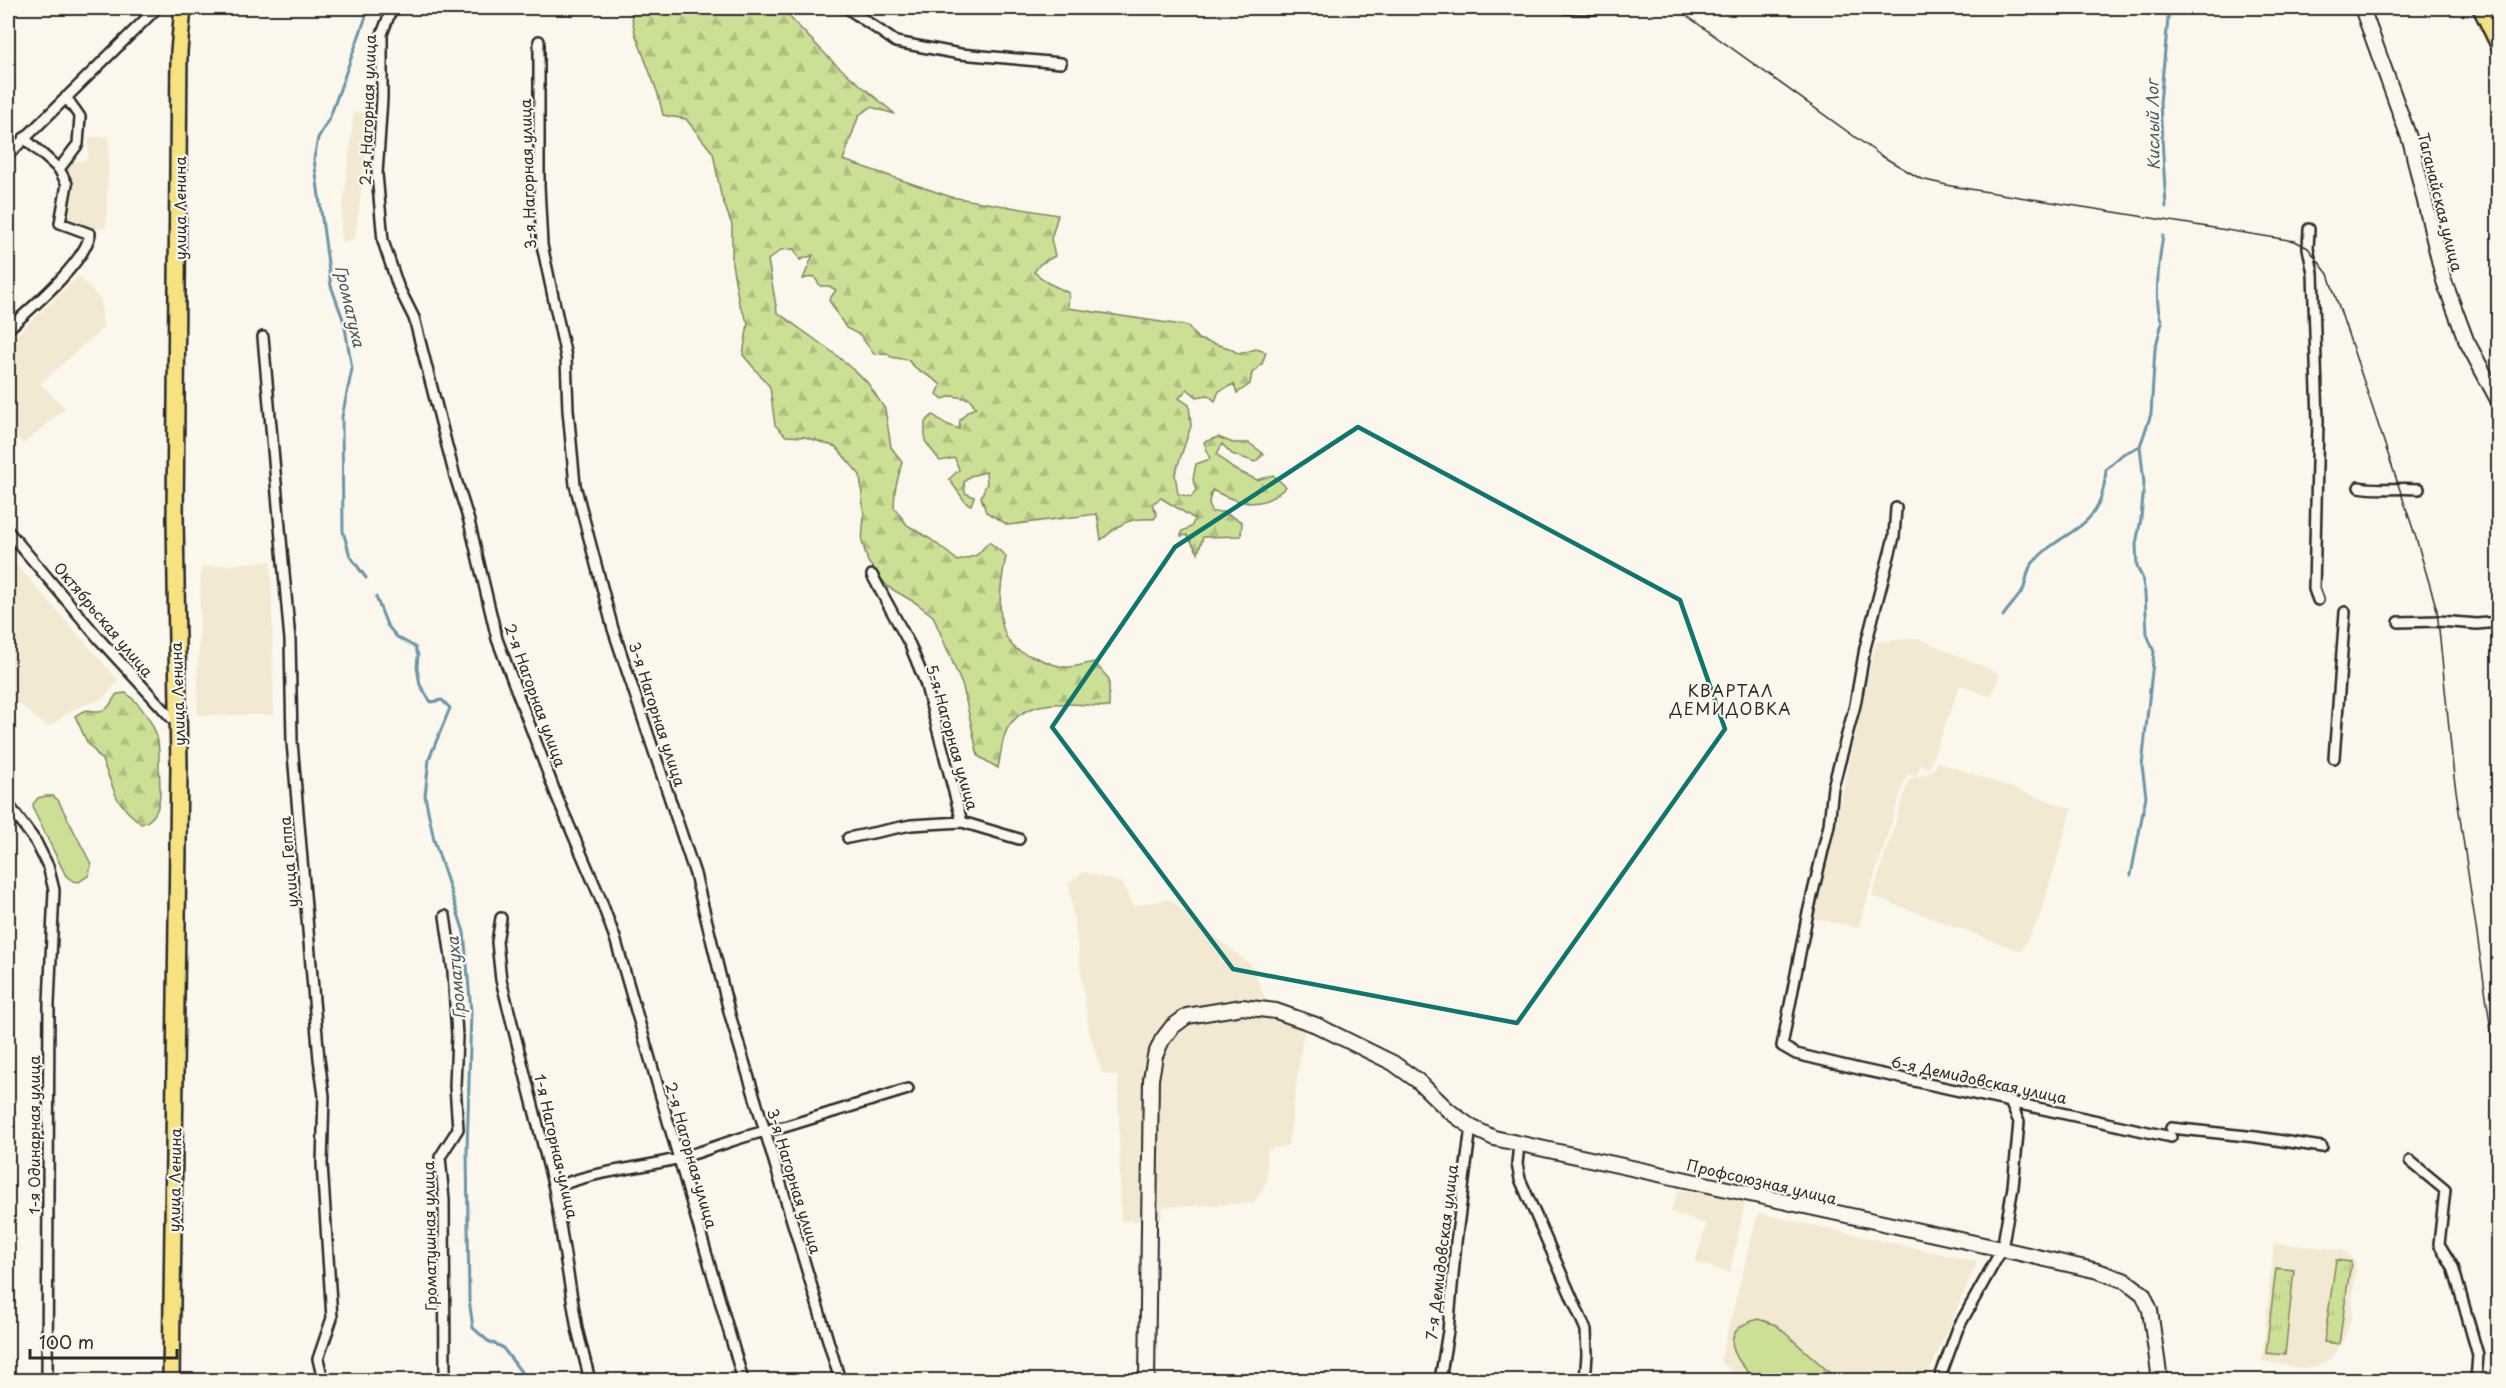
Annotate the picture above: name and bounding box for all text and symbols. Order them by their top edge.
street label: 2-я Нагорная улица [353,33,381,186]
water label: Кислый Лог [2139,77,2165,170]
street label: 3-я Нагорная улица [513,98,541,250]
street label: Таганайская улица [2413,130,2470,274]
street label: улица Ленина [168,155,191,260]
water label: Громатуха [330,263,372,350]
street label: Октябрьская улица [49,556,160,682]
street label: 2-я Нагорная улица [499,620,573,771]
street label: 3-я Нагорная улица [624,639,692,790]
street label: улица Ленина [164,641,190,746]
street label: 5-я Нагорная улица [921,662,985,813]
district label: КВАРТАЛ ДЕМИДОВКА [1669,678,1792,720]
street label: улица Геппа [273,815,303,908]
water label: Громатуха [439,934,471,1021]
street label: 6-я Демидовская улица [1889,1049,2070,1109]
street label: 1-я Одинарная улица [22,1055,45,1215]
street label: 1-я Нагорная улица [529,1072,585,1221]
street label: 2-я Нагорная улица [660,1079,724,1231]
street label: 3-я Нагорная улица [762,1106,828,1257]
street label: улица Ленина [162,1127,186,1232]
street label: Профсоюзная улица [1685,1153,1840,1210]
street label: Громатушная улица [416,1160,442,1311]
street label: 7-я Демидовская улица [1419,1162,1463,1341]
scale bar [30,1322,177,1360]
text: 100 m [39,1328,94,1355]

